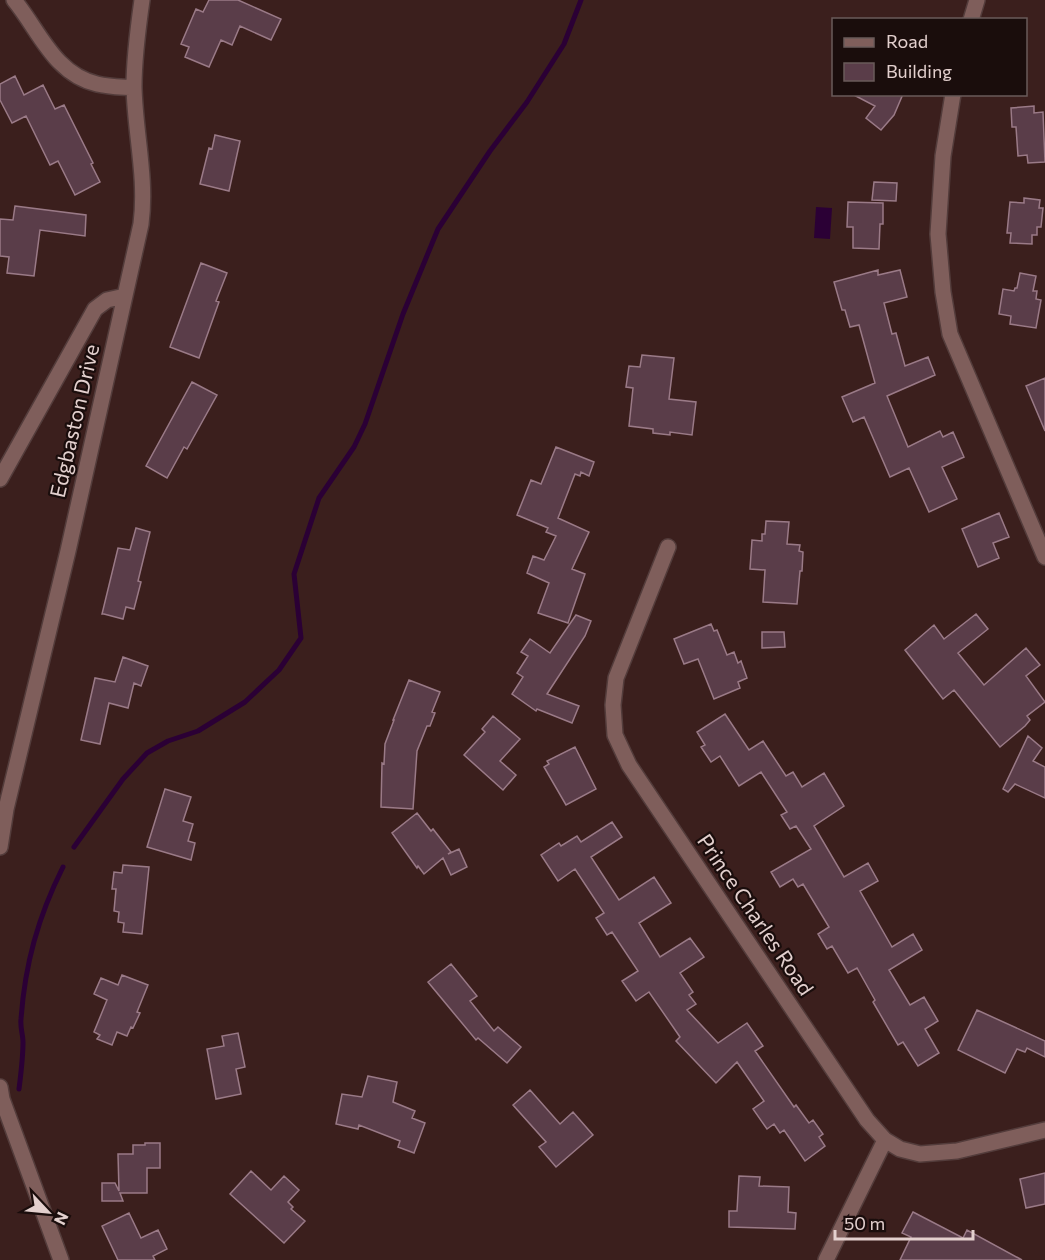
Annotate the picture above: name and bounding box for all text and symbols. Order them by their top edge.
legend [832,18,1027,96]
text: Road [886,30,928,52]
text: Building [886,60,952,82]
street label: Edgbaston Drive [44,342,103,500]
street label: Prince Charles Road [693,829,820,1000]
north arrow [18,1182,78,1242]
scale bar [835,1203,973,1241]
text: N [51,1209,73,1228]
text: 50 m [844,1212,885,1234]

